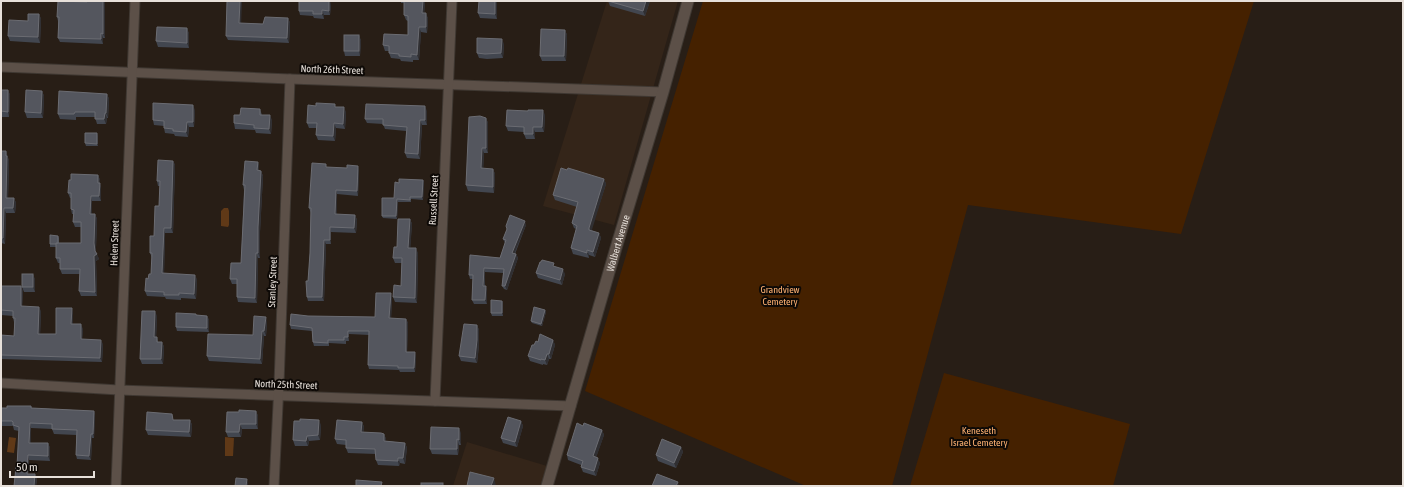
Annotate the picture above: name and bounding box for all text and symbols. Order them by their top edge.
street label: North 26th Street [300,63,364,76]
street label: Russell Street [427,175,440,225]
street label: Walbert Avenue [605,213,632,273]
street label: Helen Street [108,220,121,266]
street label: Stanley Street [266,256,279,308]
park label: Grandview Cemetery [760,284,800,307]
street label: North 25th Street [254,378,318,391]
park label: Keneseth Israel Cemetery [950,425,1008,448]
scale bar [10,453,94,479]
text: 50 m [16,460,38,474]

